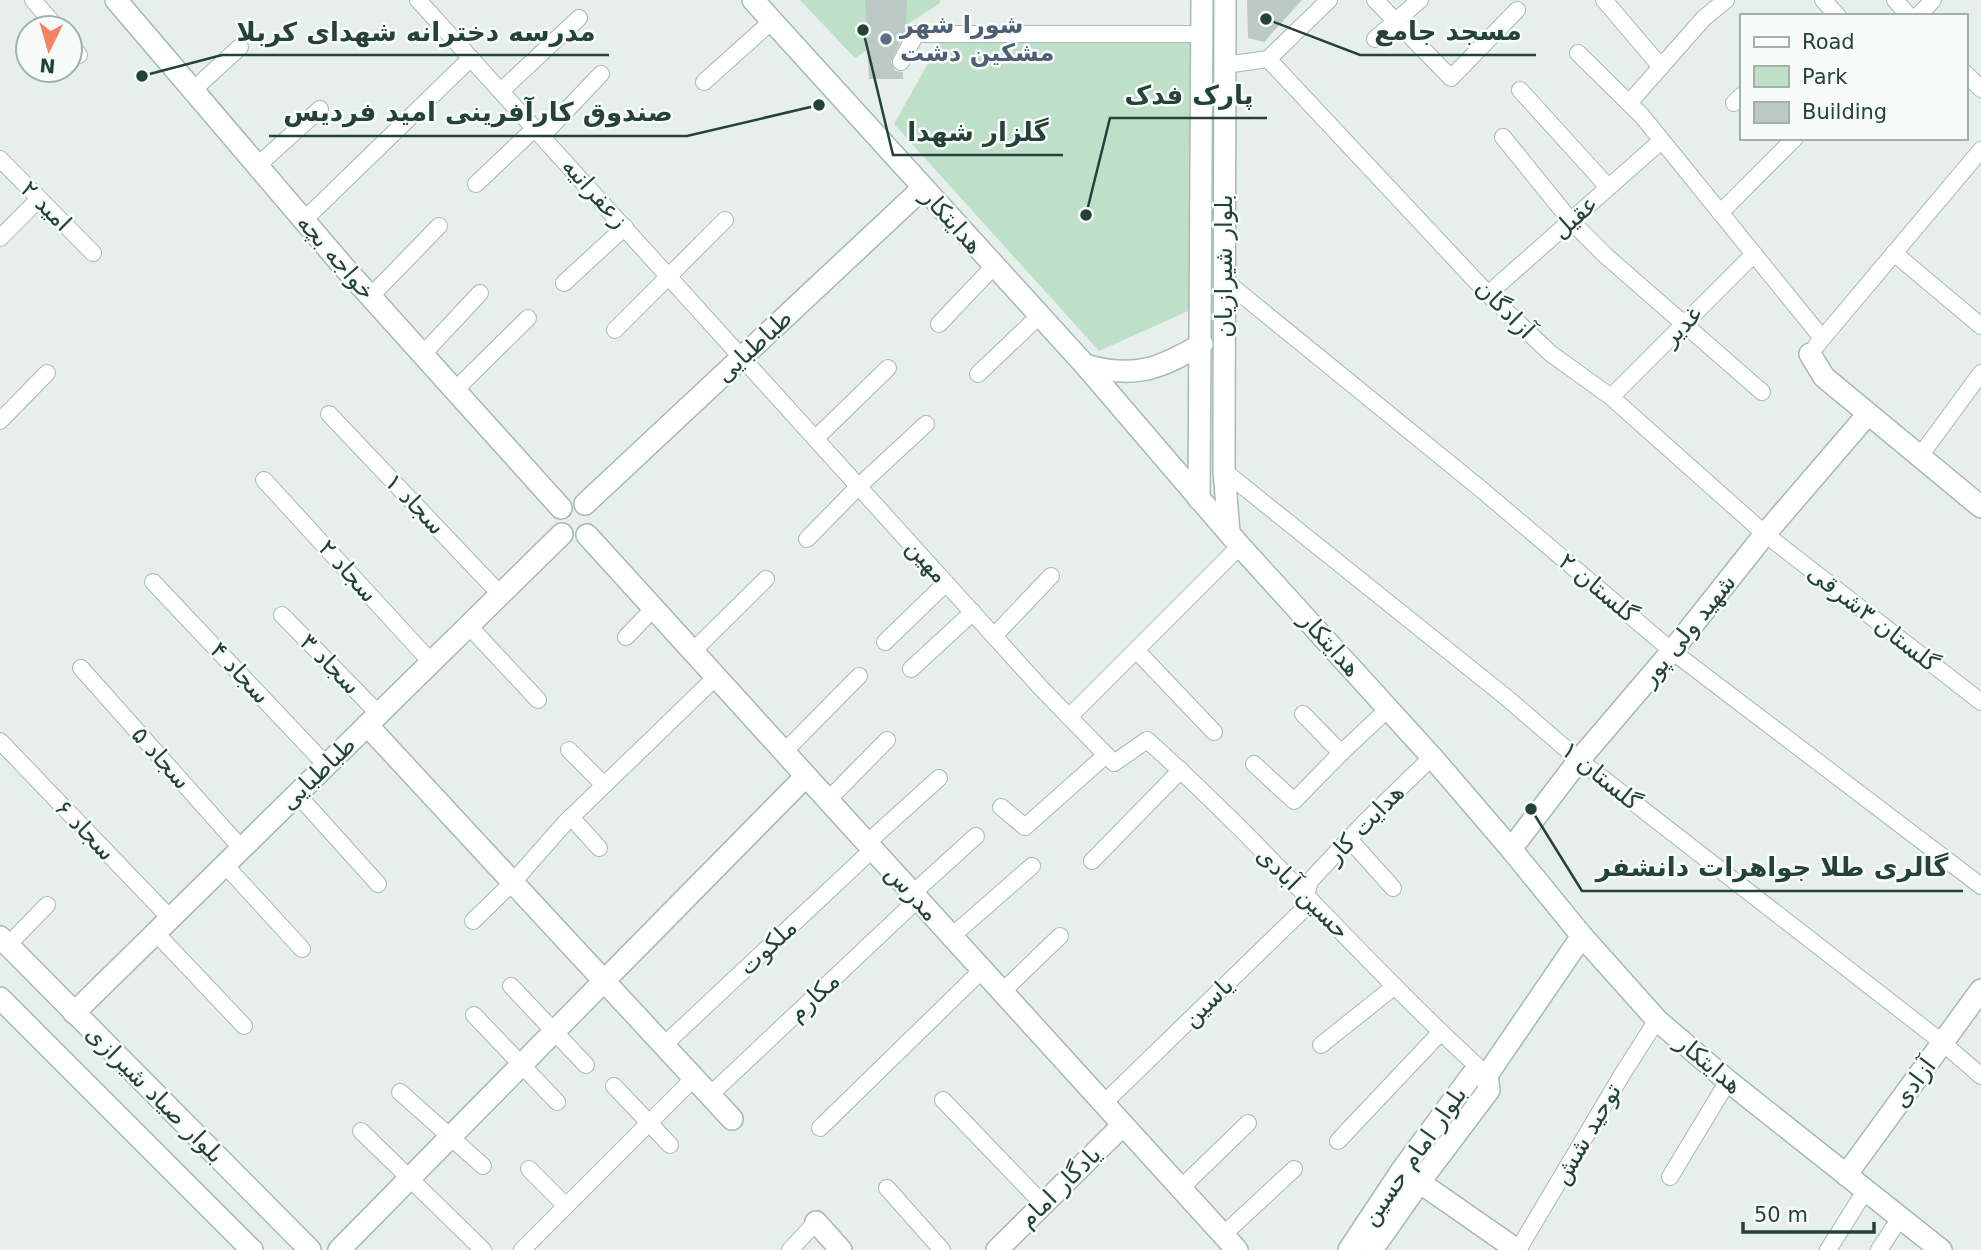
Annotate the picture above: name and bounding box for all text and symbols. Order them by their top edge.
callout: مدرسه دخترانه شهدای کربلا [222,8,609,55]
callout: مسجد جامع [1360,8,1536,55]
place label: شورا شهر مشکین دشت [899,11,1054,67]
north arrow [14,14,84,84]
legend [1740,14,1967,140]
text: مسجد جامع [1374,16,1522,47]
text: مدرسه دخترانه شهدای کربلا [236,17,596,48]
text: Road [1802,30,1855,54]
marker: شورا شهر مشکین دشت [878,31,894,47]
text: N [39,54,56,78]
text: Park [1802,65,1848,89]
callout: پارک فدک [1110,71,1267,118]
text: پارک فدک [1125,80,1253,110]
callout: صندوق کارآفرینی امید فردیس [269,89,687,136]
text: صندوق کارآفرینی امید فردیس [283,96,673,128]
text: Building [1802,100,1887,124]
callout: گلزار شهدا [893,108,1063,155]
text: گلزار شهدا [907,117,1050,148]
street label: زعفرانیه [556,152,634,234]
street label: امید ۲ [15,175,77,237]
street label: هدایتکار [915,182,989,259]
street label: عقیل [1546,189,1604,245]
street label: بلوار شیرازیان [1210,194,1238,338]
street label: خواجه بچه [291,208,381,306]
street label: آزادگان [1470,273,1542,345]
street label: غدیر [1655,300,1708,353]
street label: طباطبایی [710,304,798,388]
street label: سجاد ۱ [379,468,451,540]
street label: مهین [900,533,954,589]
street label: سجاد ۲ [313,534,383,608]
street label: گلستان ۲ [1553,547,1643,629]
street label: گلستان ۳شرقی [1802,558,1944,678]
street label: شهید ولی پور [1634,568,1742,692]
street label: هدایتکار [1293,605,1367,682]
street label: سجاد ۳ [294,628,366,700]
street label: سجاد ۴ [204,636,276,710]
street label: سجاد ۵ [126,721,196,795]
street label: طباطبایی [274,730,362,816]
street label: گلستان ۱ [1556,736,1647,817]
street label: هدایت کار [1319,778,1410,870]
street label: سجاد ۶ [49,794,121,866]
street label: حسین آبادی [1251,840,1356,945]
callout: گالری طلا جواهرات دانشفر [1582,844,1963,891]
text: گالری طلا جواهرات دانشفر [1594,852,1949,883]
street label: مدرس [879,859,945,927]
street label: ملکوت [733,913,803,981]
street label: مکارم [783,966,845,1028]
street label: یاسین [1177,971,1239,1033]
street label: بلوار صیاد شیرازی [80,1019,230,1169]
street label: هدایتکار [1669,1028,1748,1100]
street label: آزادی [1886,1051,1942,1113]
street label: توحید شش [1547,1078,1627,1190]
street label: بلوار امام حسین [1355,1081,1473,1231]
street label: یادگار امام [1013,1140,1107,1234]
scale bar [1743,1190,1874,1234]
text: 50 m [1754,1203,1808,1227]

